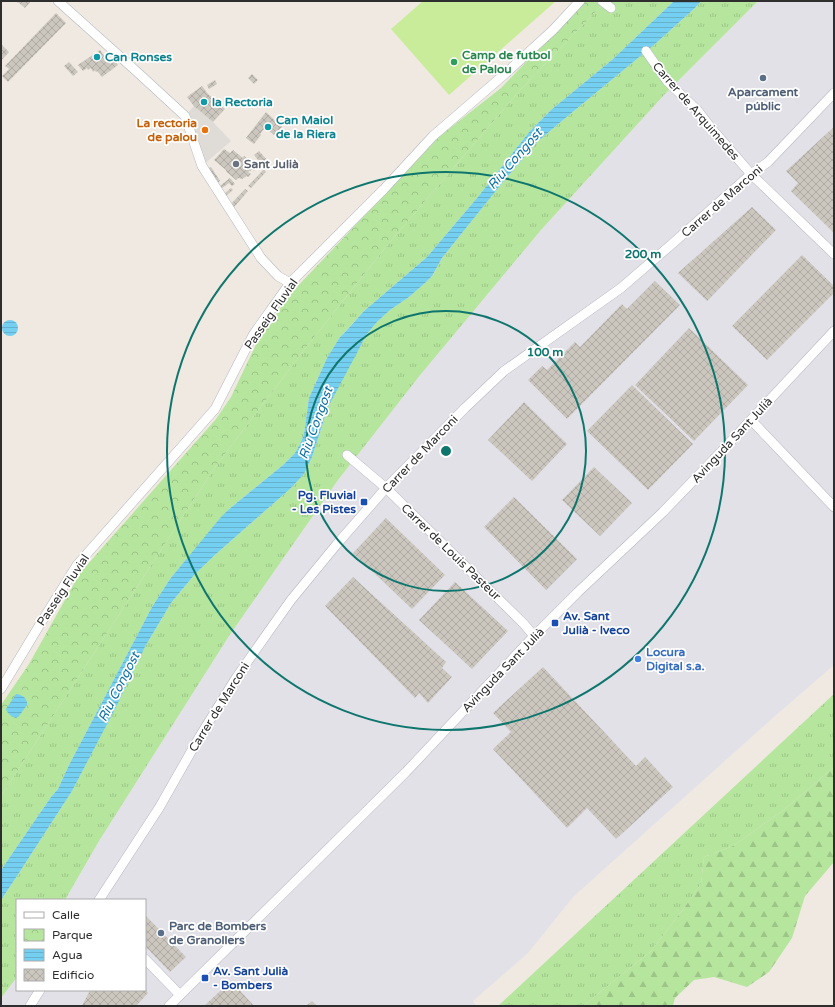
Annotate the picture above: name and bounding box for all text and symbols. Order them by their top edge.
place label: Camp de futbol de Palou [462,48,551,76]
place label: Can Ronses [105,50,172,64]
marker: Can Ronses [92,52,102,62]
marker: Camp de futbol de Palou [449,57,459,67]
street label: Carrer de Arquimedes [650,59,743,163]
marker: Aparcament públic [758,73,768,83]
place label: Aparcament públic [728,85,799,114]
place label: la Rectoria [212,95,273,109]
marker: la Rectoria [199,97,209,107]
place label: Can Maiol de la Riera [276,113,336,141]
place label: La rectoria de palou [136,116,197,145]
marker: Can Maiol de la Riera [263,122,273,132]
water label: Riu Congost [484,124,547,193]
marker: La rectoria de palou [200,125,210,135]
place label: Sant Julià [244,157,299,171]
marker: Sant Julià [231,159,241,169]
street label: Carrer de Marconi [679,162,765,240]
text: 200 m [625,247,661,261]
street label: Passeig Fluvial [241,276,301,352]
text: 100 m [527,345,563,359]
water label: Riu Congost [296,383,337,461]
street label: Avinguda Sant Julià [689,394,775,486]
street label: Carrer de Marconi [379,412,461,496]
centre of rings [439,444,453,458]
place label: Pg. Fluvial - Les Pistes [292,488,356,516]
marker: Pg. Fluvial - Les Pistes [359,497,369,507]
street label: Carrer de Louis Pasteur [398,501,504,603]
street label: Passeig Fluvial [34,552,92,628]
place label: Av. Sant Julià - Iveco [562,609,630,637]
marker: Av. Sant Julià - Iveco [550,618,560,628]
street label: Avinguda Sant Julià [459,625,547,715]
place label: Locura Digital s.a. [646,645,705,674]
water label: Riu Congost [95,648,144,724]
marker: Locura Digital s.a. [633,654,643,664]
street label: Carrer de Marconi [186,660,252,754]
legend [16,899,146,991]
text: Calle [52,908,80,922]
place label: Parc de Bombers de Granollers [169,919,266,947]
text: Parque [52,928,93,942]
marker: Parc de Bombers de Granollers [156,928,166,938]
text: Agua [52,948,82,962]
place label: Av. Sant Julià - Bombers [213,964,289,992]
text: Edificio [52,968,94,982]
marker: Av. Sant Julià - Bombers [200,973,210,983]

